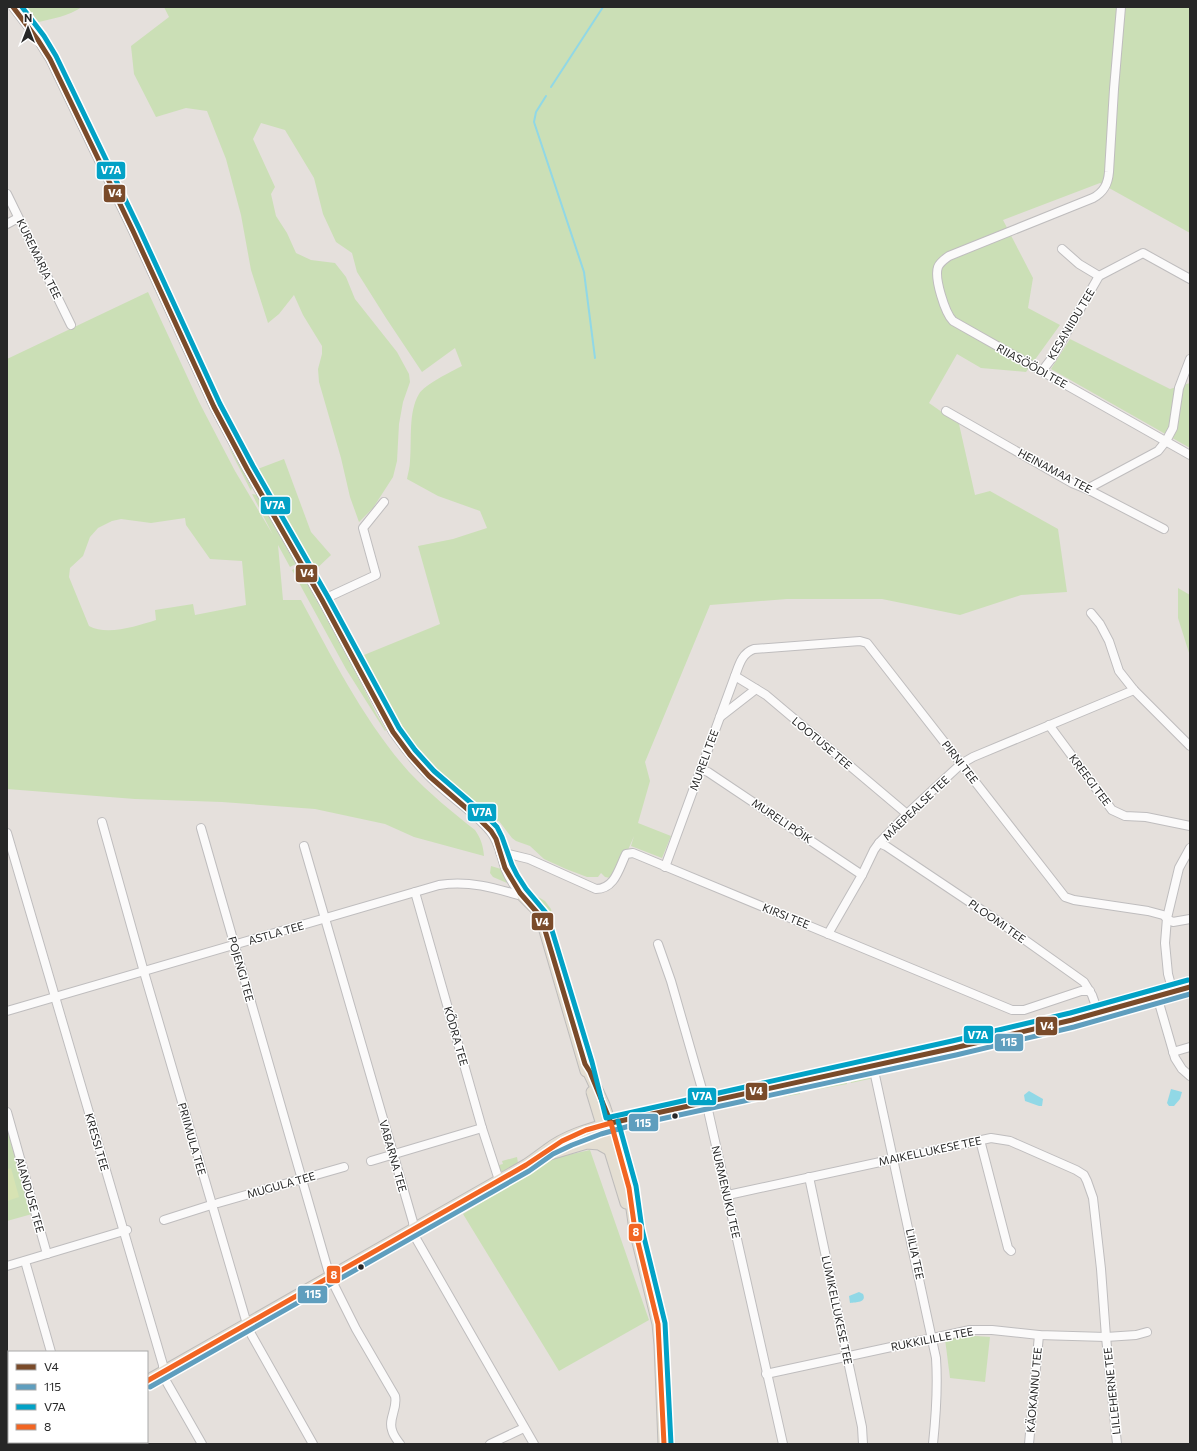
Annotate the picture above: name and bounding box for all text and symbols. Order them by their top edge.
north arrow [8,8,48,48]
text: N [24,11,32,24]
line badge: V7A [96,161,126,180]
text: V7A [101,163,122,176]
line badge: V4 [103,184,126,203]
text: V4 [108,186,122,199]
street label: KUREMARJA TEE [13,216,65,302]
street label: KESANIIDU TEE [1044,286,1097,362]
street label: RIIASÖÖDI TEE [995,340,1070,390]
street label: HEINAMAA TEE [1016,446,1094,495]
line badge: V7A [260,496,291,515]
text: V7A [265,498,286,511]
line badge: V4 [295,564,318,583]
text: V4 [300,566,314,579]
street label: LOOTUSE TEE [790,714,855,771]
street label: MURELI TEE [686,728,721,792]
street label: PIRNI TEE [940,738,981,786]
street label: KREEGI TEE [1067,751,1114,808]
street label: MÄEPEALSE TEE [879,772,952,843]
street label: MURELI PÕIK [750,796,816,846]
line badge: V7A [467,803,497,822]
text: V7A [472,805,493,818]
street label: PLOOMI TEE [966,896,1028,945]
street label: KIRSI TEE [761,900,812,931]
line badge: V4 [531,912,554,931]
text: V4 [535,915,549,928]
street label: ASTLA TEE [247,918,305,947]
street label: POJENGI TEE [225,935,257,1003]
street label: KÕDRA TEE [442,1005,471,1067]
line badge: V4 [1035,1016,1058,1036]
text: V4 [1040,1019,1054,1032]
line badge: V7A [963,1025,994,1044]
text: V7A [968,1028,989,1041]
line badge: 115 [994,1033,1024,1052]
text: 115 [1001,1035,1017,1048]
line badge: V4 [745,1082,768,1101]
text: V4 [749,1084,763,1097]
line badge: V7A [687,1087,717,1106]
text: V7A [692,1089,713,1102]
street label: PRIIMULA TEE [176,1101,209,1177]
street label: KRESSI TEE [83,1111,112,1172]
unlabelled marker [670,1111,680,1121]
line badge: 115 [628,1113,659,1132]
text: 115 [635,1116,651,1129]
street label: VABARNA TEE [377,1118,410,1193]
street label: MAIKELLUKESE TEE [877,1133,982,1168]
street label: NURMENUKU TEE [709,1144,743,1240]
street label: AIANDUSE TEE [13,1156,47,1234]
street label: MUGULA TEE [245,1169,317,1201]
line badge: 8 [628,1223,643,1242]
text: 8 [633,1225,640,1238]
street label: LIILIA TEE [904,1227,927,1280]
street label: LUMIKELLUKESE TEE [820,1254,855,1366]
unlabelled marker [356,1262,366,1272]
line badge: 8 [326,1265,341,1284]
text: 8 [331,1268,338,1281]
line badge: 115 [297,1285,328,1304]
text: 115 [305,1287,321,1300]
street label: RUKKILILLE TEE [890,1324,974,1353]
street label: KÄOKANNU TEE [1022,1347,1044,1433]
street label: LILLEHERNE TEE [1100,1347,1123,1435]
legend [8,1351,148,1443]
text: V4 [44,1359,59,1373]
text: 115 [44,1379,61,1393]
text: V7A [44,1399,66,1413]
text: 8 [44,1419,51,1433]

